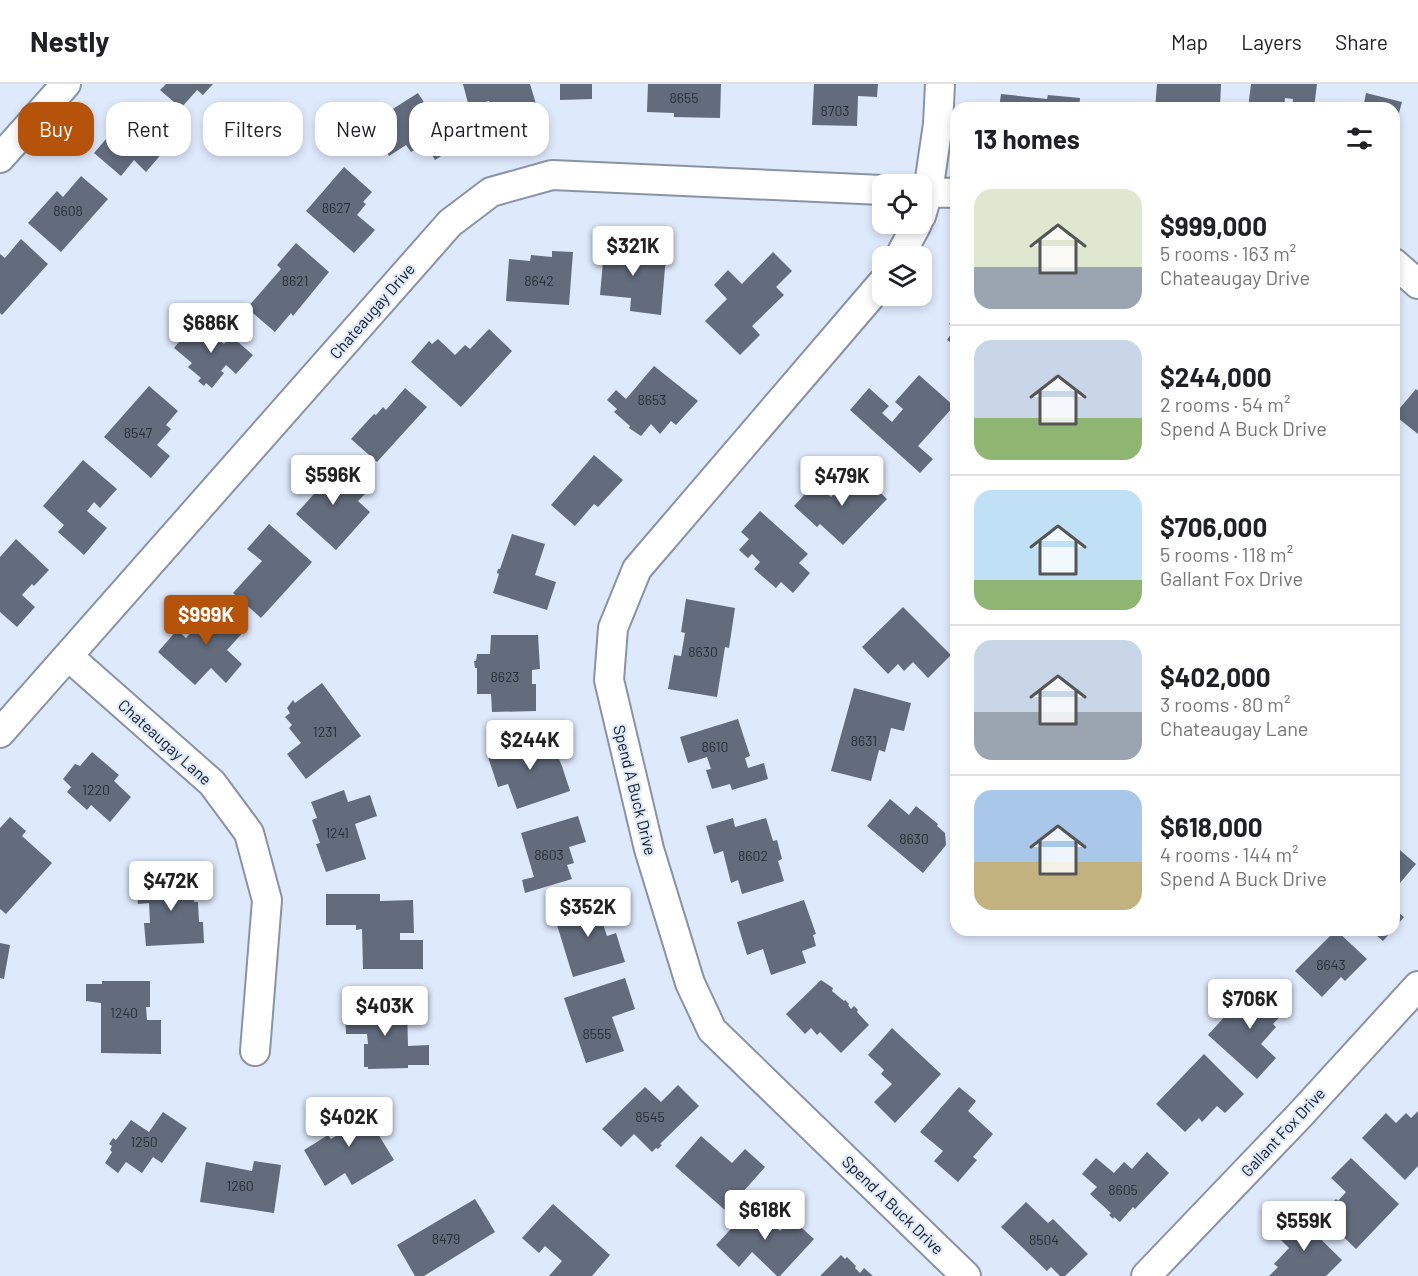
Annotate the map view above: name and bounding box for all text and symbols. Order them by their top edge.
text: Nestly [30,24,109,58]
text: Map [1171,29,1208,54]
text: Layers [1241,29,1302,54]
text: Share [1335,29,1388,54]
house number: 8655 [670,89,698,106]
chip: Buy [18,102,94,156]
chip: Rent [106,102,191,156]
chip: Filters [203,102,303,156]
chip: New [315,102,397,156]
chip: Apartment [409,102,549,156]
house number: 8703 [820,102,850,119]
icon: filters [1343,122,1376,155]
text: 13 homes [974,123,1080,154]
map controls [872,174,932,306]
button: locate [872,174,932,234]
house number: 8627 [322,199,351,216]
house number: 8608 [53,202,83,219]
text: $999,000 [1160,210,1267,241]
icon: home [1022,213,1094,285]
pin: $321K [591,226,675,277]
text: $321K [607,233,659,257]
text: 5 rooms · 163 m² [1160,241,1296,265]
button: layers [872,246,932,306]
street label: Chateaugay Drive [325,259,418,362]
text: Chateaugay Drive [1160,265,1310,289]
house number: 8621 [282,272,308,289]
house number: 8642 [524,272,554,289]
pin: $686K [169,303,253,354]
text: $686K [183,310,239,334]
text: $244,000 [1160,361,1272,392]
icon: home [1022,364,1094,436]
house number: 8653 [638,391,666,408]
text: 2 rooms · 54 m² [1160,392,1290,416]
text: Spend A Buck Drive [1160,416,1327,440]
house number: 8547 [124,424,153,441]
pin: $596K [291,455,375,506]
pin: $479K [800,456,884,507]
text: $596K [305,462,361,486]
text: $479K [814,463,870,487]
text: $706,000 [1160,511,1267,542]
icon: home [1022,514,1094,586]
text: 5 rooms · 118 m² [1160,542,1293,566]
text: Gallant Fox Drive [1160,566,1303,590]
pin: $999K [164,595,248,646]
text: $999K [178,602,234,626]
house number: 8630 [688,643,718,660]
text: $402,000 [1160,661,1271,692]
icon: home [1022,664,1094,736]
house number: 8623 [490,668,520,685]
text: 3 rooms · 80 m² [1160,692,1290,716]
street label: Chateaugay Lane [115,695,216,788]
text: Chateaugay Lane [1160,716,1308,740]
pin: $244K [488,720,572,771]
house number: 1231 [313,723,337,740]
street label: Spend A Buck Drive [610,723,661,857]
text: $244K [500,727,560,751]
house number: 8631 [851,732,877,749]
house number: 8610 [701,738,729,755]
house number: 1220 [82,781,110,798]
text: $618,000 [1160,811,1263,842]
icon: home [1022,814,1094,886]
house number: 1241 [325,824,349,841]
house number: 8630 [899,830,929,847]
text: 4 rooms · 144 m² [1160,842,1298,866]
house number: 8603 [534,846,564,863]
house number: 8602 [738,847,768,864]
pin: $472K [129,861,213,912]
text: Spend A Buck Drive [1160,866,1327,890]
text: $472K [143,868,199,892]
pin: $352K [546,887,630,938]
text: $352K [560,894,616,918]
house number: 8643 [1316,956,1346,973]
pin: $706K [1208,979,1292,1030]
pin: $403K [343,986,427,1037]
text: $706K [1222,986,1278,1010]
text: $403K [356,993,414,1017]
house number: 1240 [110,1004,138,1021]
house number: 8555 [583,1025,611,1042]
street label: Gallant Fox Drive [1237,1083,1329,1180]
pin: $402K [307,1097,391,1148]
text: $402K [320,1104,378,1128]
house number: 8545 [635,1108,665,1125]
house number: 1250 [130,1133,158,1150]
street label: Spend A Buck Drive [839,1151,948,1258]
house number: 1260 [226,1177,254,1194]
house number: 8605 [1108,1181,1138,1198]
pin: $618K [723,1190,807,1241]
text: $618K [739,1197,791,1221]
pin: $559K [1262,1201,1346,1252]
text: $559K [1276,1208,1332,1232]
house number: 8479 [432,1230,460,1247]
house number: 8504 [1029,1231,1059,1248]

